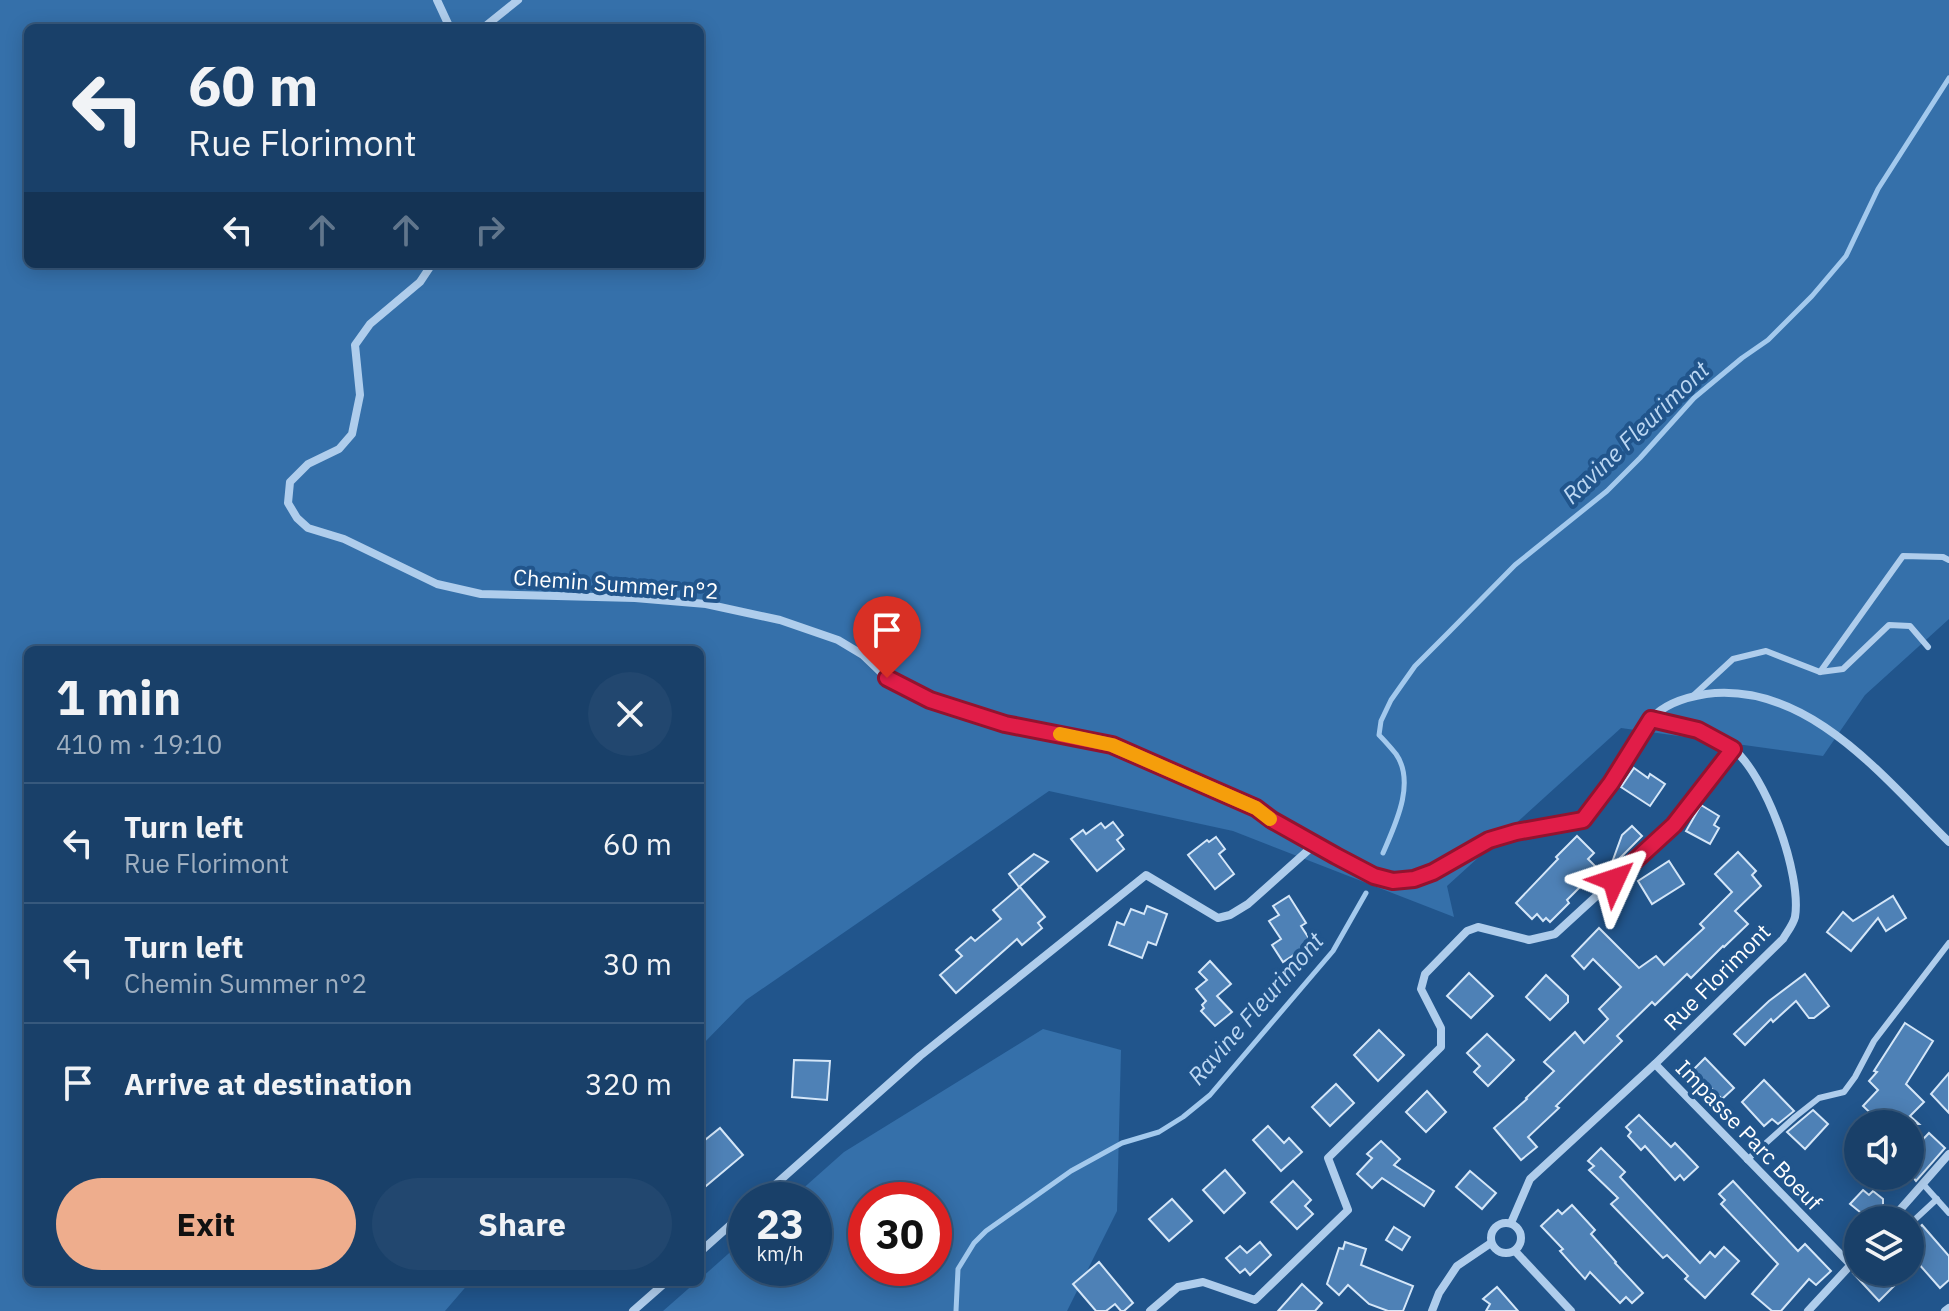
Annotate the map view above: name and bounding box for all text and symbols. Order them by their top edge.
text: 60 m [188,49,318,121]
icon: left [56,56,160,160]
text: Rue Florimont [188,119,417,166]
icon: left [216,208,260,252]
icon: ahead [300,208,344,252]
icon: ahead [384,208,428,252]
icon: right [468,208,512,252]
water label: Ravine Fleurimont [1555,353,1717,511]
street label: Chemin Summer n°2 [512,562,720,605]
pin [853,596,921,678]
icon: arrive [865,608,909,652]
text: 1 min [56,666,181,728]
button: close [588,672,672,756]
text: 410 m · 19:10 [56,727,222,761]
text: Turn left [124,807,243,846]
icon: left [56,821,100,865]
text: 60 m [603,824,672,863]
position arrow [1572,838,1656,922]
text: Rue Florimont [124,846,289,880]
street label: Rue Florimont [1657,917,1776,1036]
water label: Ravine Fleurimont [1180,924,1331,1091]
text: Turn left [124,927,243,966]
icon: left [56,941,100,985]
text: 30 m [603,944,672,983]
text: Chemin Summer n°2 [124,966,367,1000]
street label: Impasse Parc Boeuf [1670,1053,1829,1216]
icon: arrive [56,1061,100,1105]
text: Arrive at destination [124,1064,412,1103]
text: 320 m [585,1064,672,1103]
map controls [1844,1110,1924,1286]
button: sound [1844,1110,1924,1190]
button: Exit [56,1178,356,1270]
button: Share [372,1178,672,1270]
speed limit sign: 30 [848,1182,952,1286]
text: 23 [756,1198,804,1250]
button: layers [1844,1206,1924,1286]
text: km/h [756,1240,804,1267]

